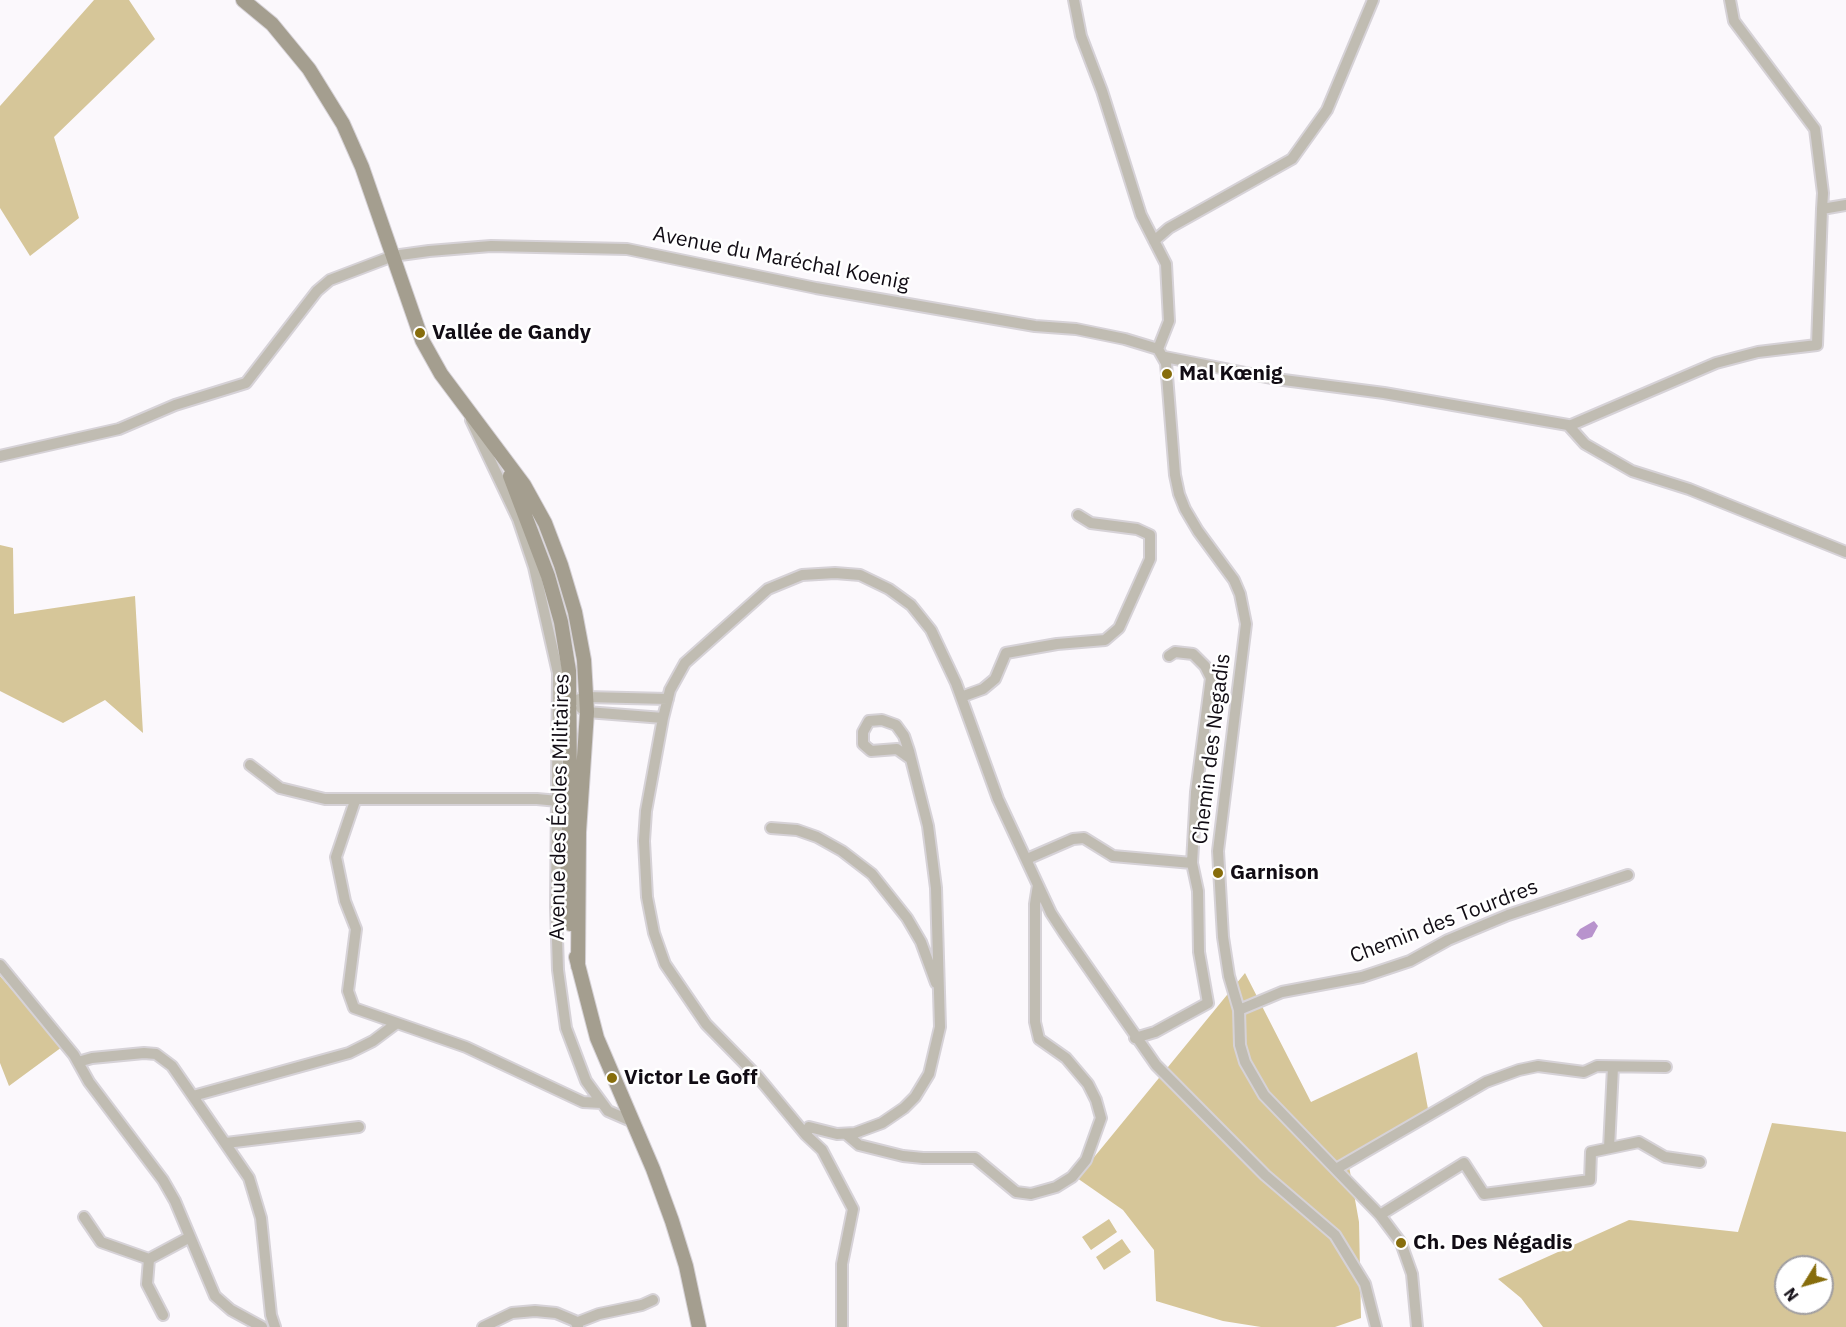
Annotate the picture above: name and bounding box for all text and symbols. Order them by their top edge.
street label: Avenue du Maréchal Koenig [651,222,911,296]
place label: Vallée de Gandy [432,320,591,346]
marker: Vallée de Gandy [413,326,427,340]
place label: Mal Kœnig [1179,361,1283,387]
marker: Mal Kœnig [1160,367,1174,381]
street label: Chemin des Negadis [1188,652,1236,846]
street label: Avenue des Écoles Militaires [545,673,575,941]
place label: Garnison [1230,860,1319,886]
marker: Garnison [1211,866,1225,880]
street label: Chemin des Tourdres [1346,875,1542,969]
place label: Victor Le Goff [624,1065,757,1091]
marker: Victor Le Goff [605,1071,619,1085]
place label: Ch. Des Négadis [1413,1230,1572,1256]
marker: Ch. Des Négadis [1394,1236,1408,1250]
north arrow [1774,1255,1834,1315]
text: N [1780,1284,1803,1305]

